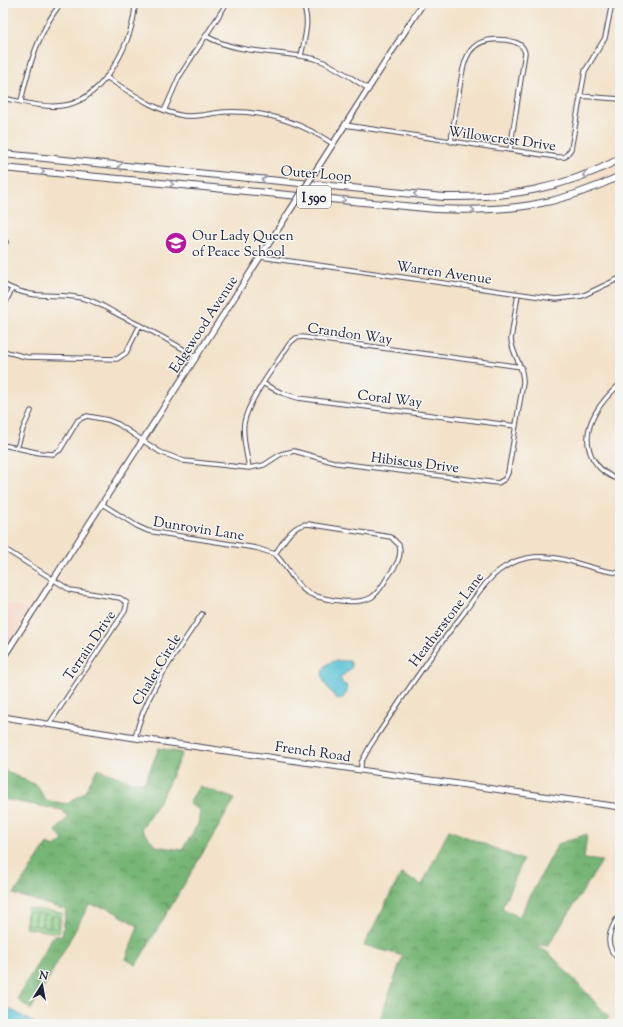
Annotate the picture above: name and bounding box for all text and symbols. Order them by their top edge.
street label: Willowcrest Drive [446,123,557,157]
one-way arrow [117,162,124,171]
street label: Outer Loop [280,162,352,188]
one-way arrow [39,167,45,176]
one-way arrow [582,170,589,179]
one-way arrow [261,176,267,185]
one-way arrow [168,179,174,188]
road number: I 590 [297,186,331,208]
one-way arrow [413,190,419,199]
one-way arrow [339,195,346,204]
one-way arrow [469,206,475,215]
place label: Our Lady Queen of Peace School [192,227,294,263]
school or university icon: Our Lady Queen of Peace School [163,230,189,256]
street label: Warren Avenue [395,257,493,291]
street label: Edgewood Avenue [166,273,244,378]
street label: Crandon Way [306,319,394,351]
street label: Coral Way [356,386,423,414]
street label: Hibiscus Drive [370,449,460,479]
street label: Dunrovin Lane [152,513,246,547]
street label: Heatherstone Lane [405,569,490,672]
street label: Terrain Drive [60,607,122,685]
street label: Chalet Circle [128,630,187,710]
street label: French Road [274,738,352,768]
north arrow [22,965,62,1005]
text: N [37,967,50,985]

